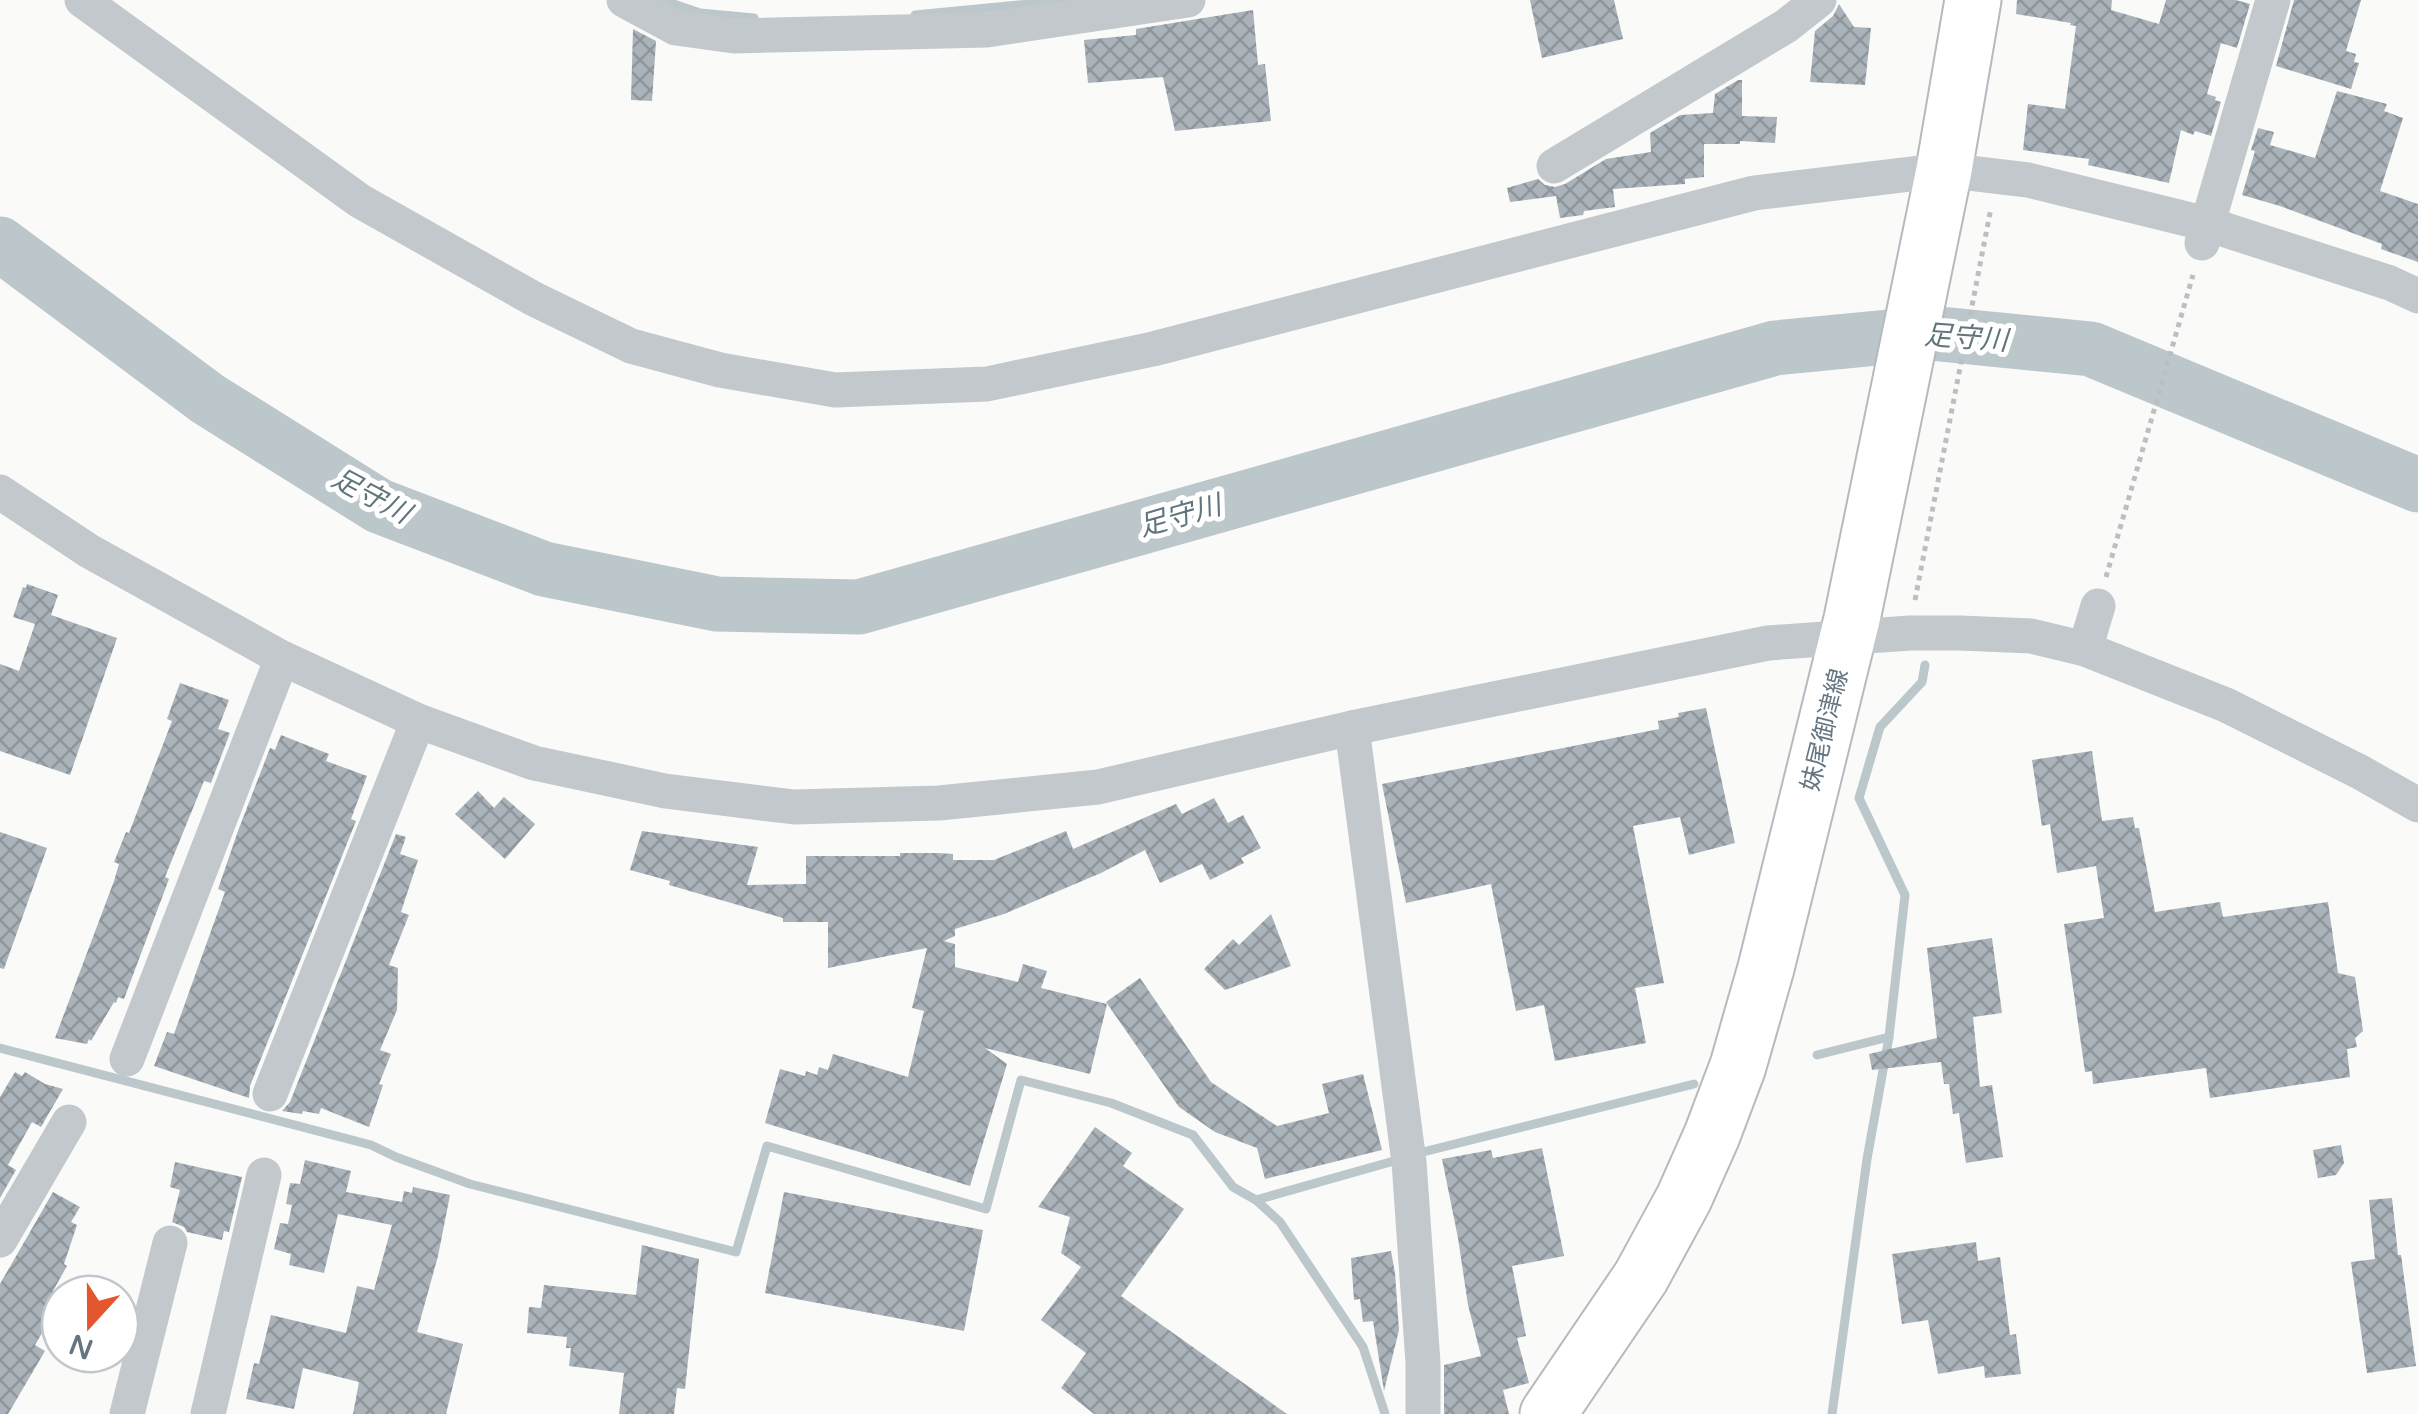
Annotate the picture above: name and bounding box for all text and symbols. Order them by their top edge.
water label: 足守川 [1923,318,2012,358]
water label: 足守川 [326,461,419,532]
water label: 足守川 [1135,487,1228,544]
street label: 妹尾御津線 [1795,666,1855,794]
north arrow [40,1274,140,1374]
text: N [65,1327,98,1366]

